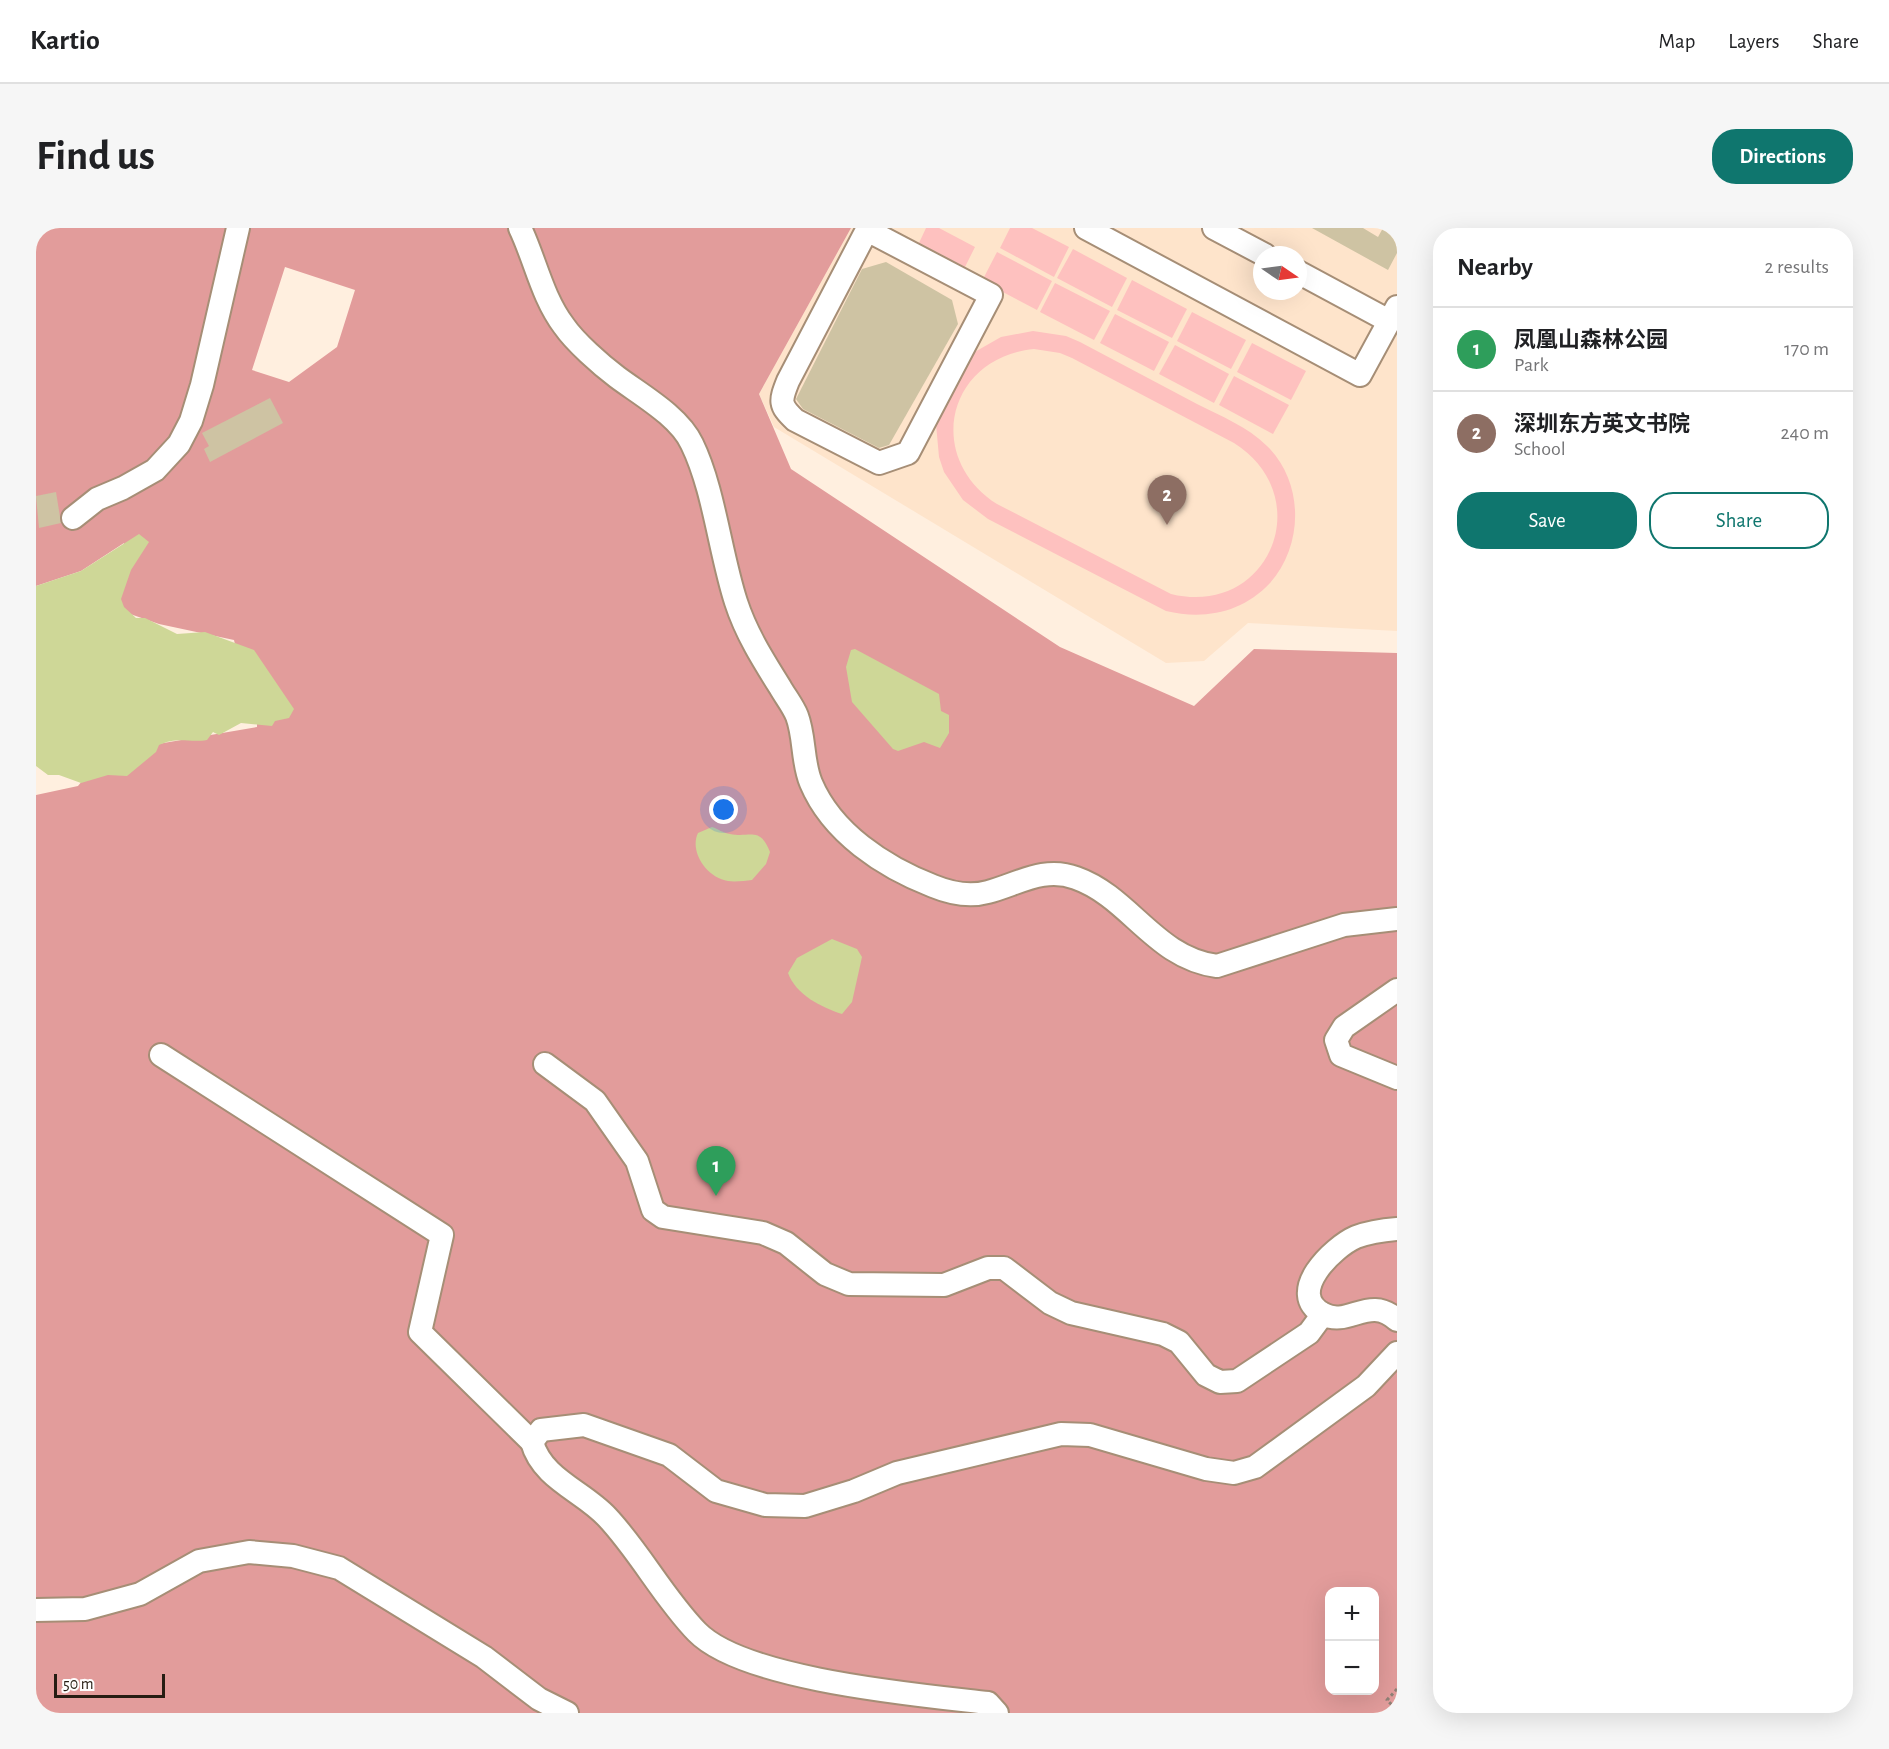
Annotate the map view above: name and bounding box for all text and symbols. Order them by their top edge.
text: Kartio [30,27,100,55]
text: Map [1659,31,1695,52]
text: Layers [1728,31,1779,52]
text: Share [1812,31,1859,52]
button: Directions [1712,129,1853,184]
text: Find us [36,135,155,177]
north arrow [1253,246,1307,300]
text: Nearby [1457,254,1533,280]
text: 2 results [1765,257,1829,277]
text: 凤凰山森林公园 [1514,329,1668,351]
text: 1 [1473,339,1480,359]
text: 170 m [1784,339,1829,359]
text: Park [1514,355,1549,375]
text: 深圳东方英文书院 [1514,413,1690,435]
text: 2 [1472,423,1481,443]
text: 240 m [1780,423,1829,443]
text: School [1514,439,1566,459]
pin: 2 [1148,476,1186,525]
button: Save [1457,492,1637,549]
button: Share [1649,492,1829,549]
your location [709,795,738,824]
pin: 1 [696,1146,736,1196]
map controls [1325,1587,1379,1695]
button: + [1325,1587,1379,1641]
button: − [1325,1641,1379,1695]
scale bar [54,1671,165,1698]
text: 50 m [63,1676,94,1692]

